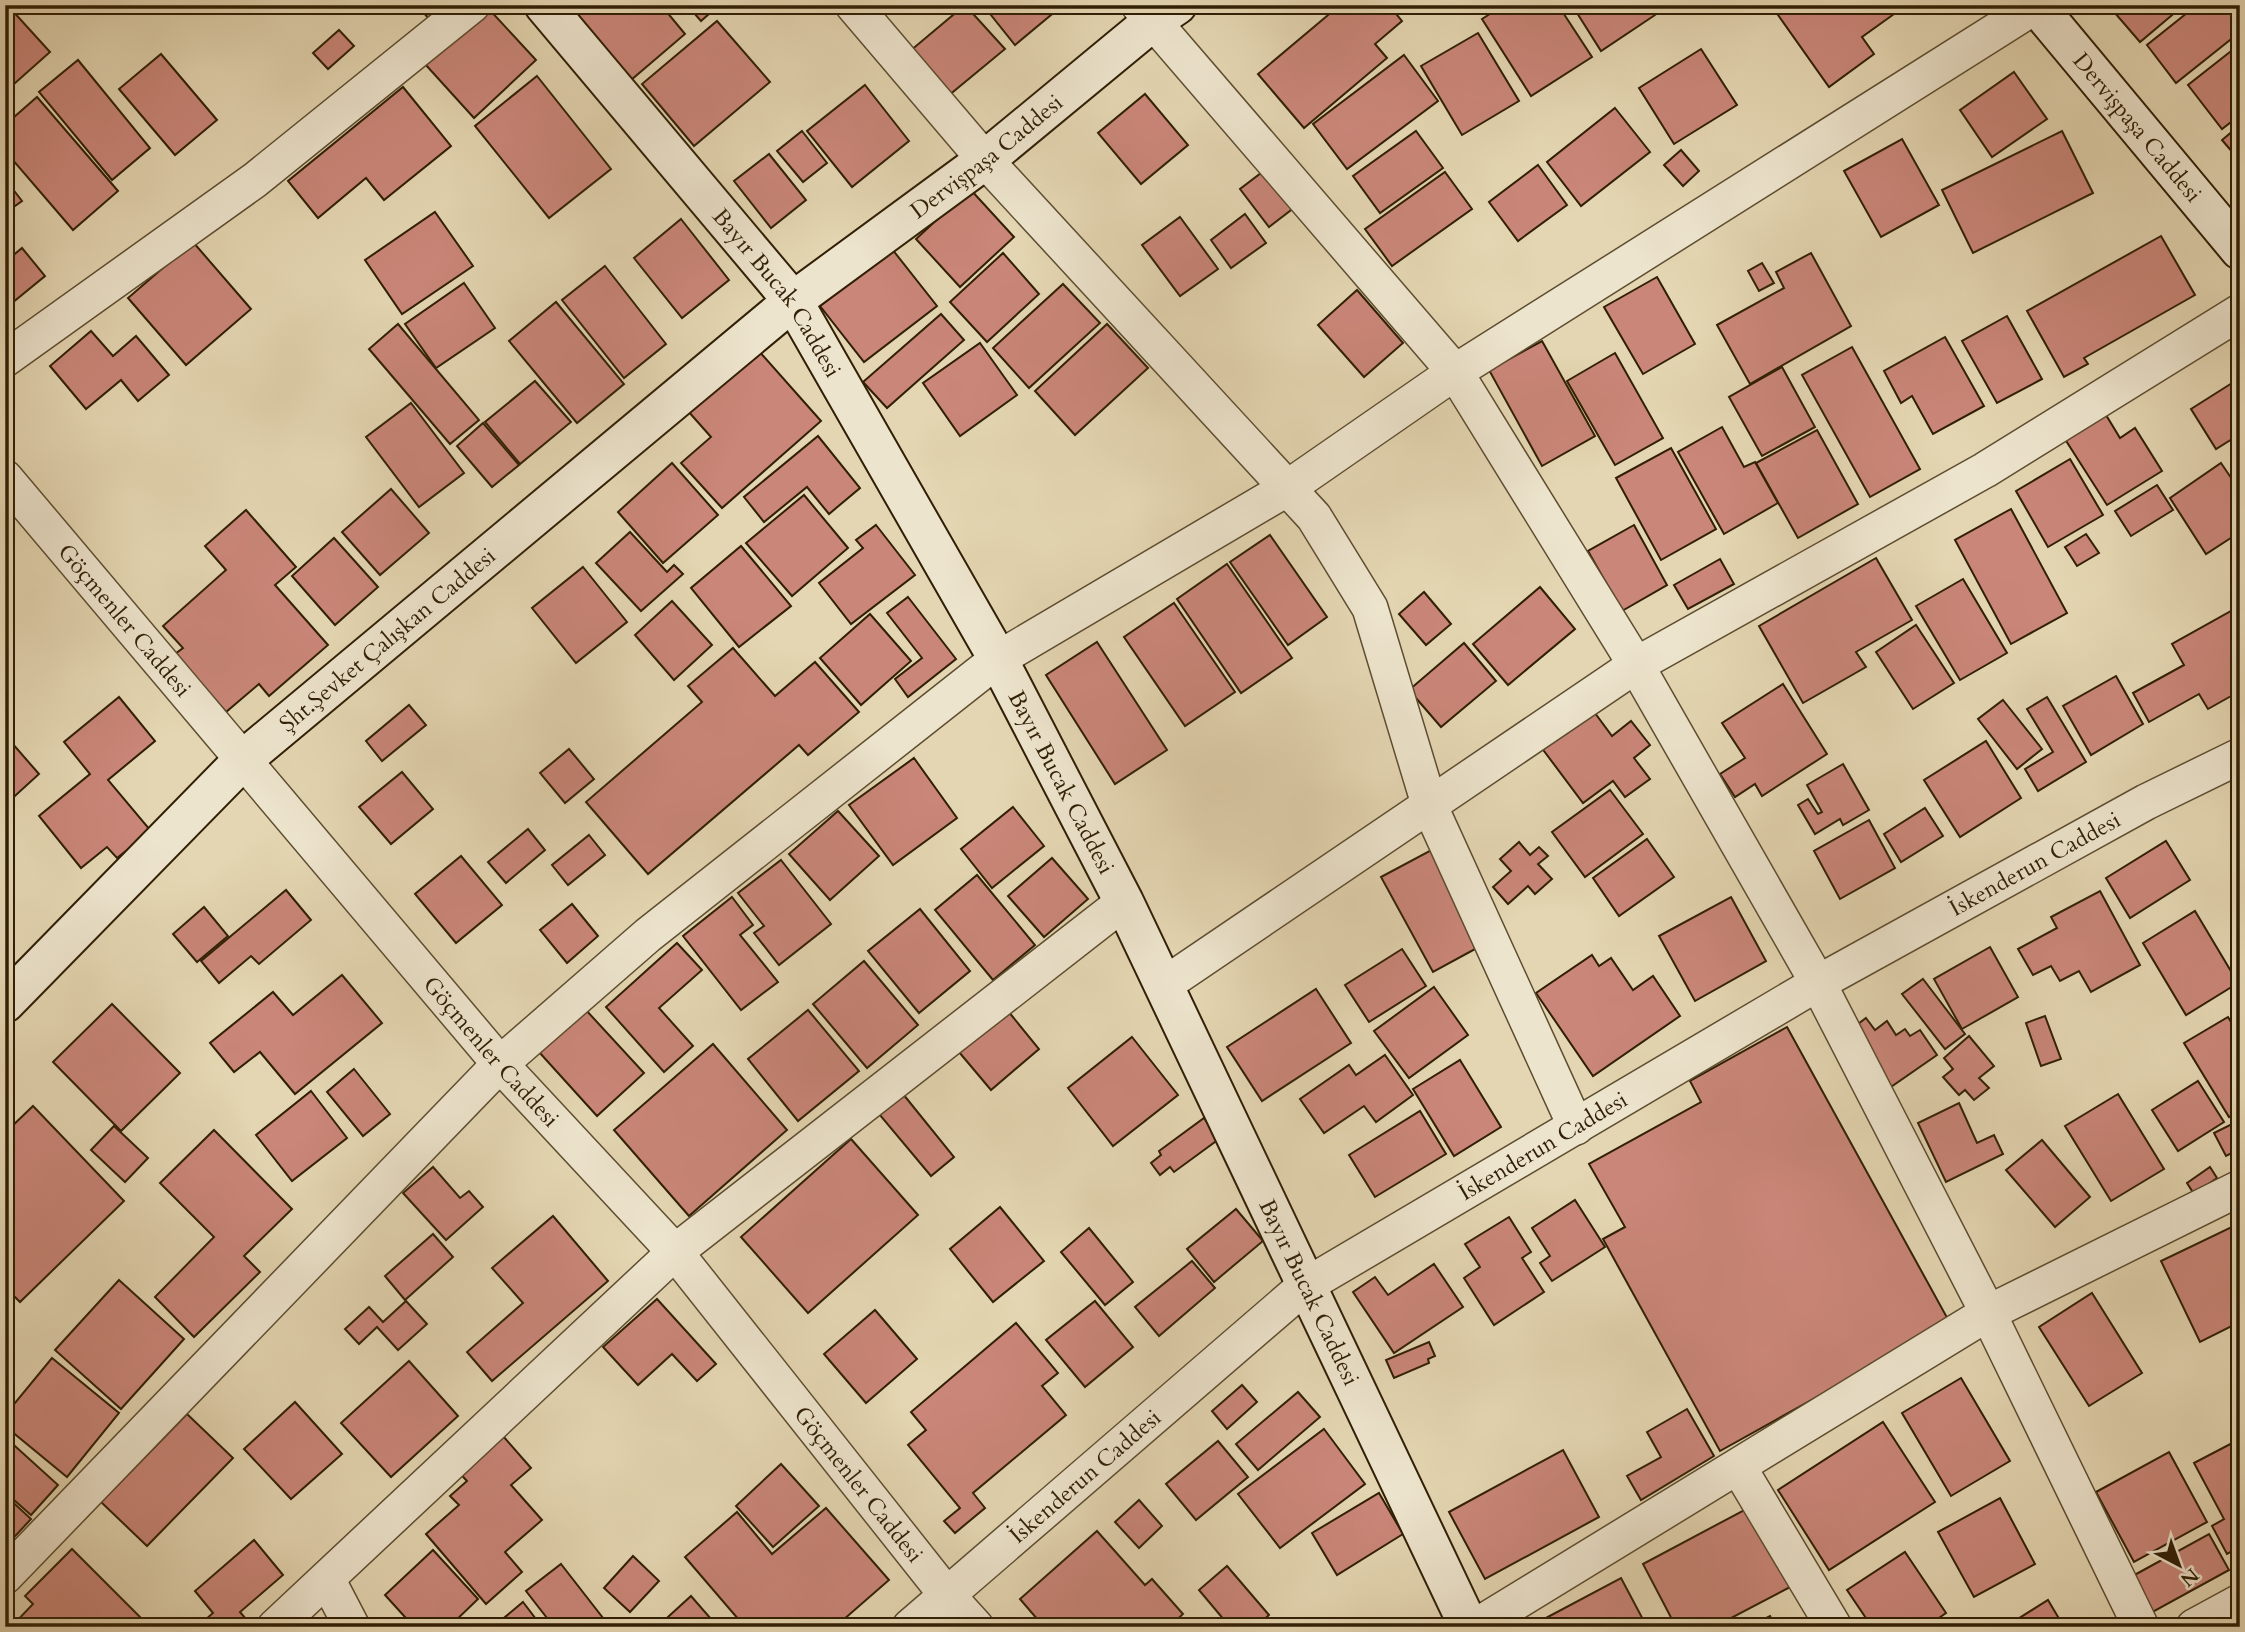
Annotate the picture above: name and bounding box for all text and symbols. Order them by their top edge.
street label: Dervişpaşa Caddesi [2066,46,2209,209]
street label: Dervişpaşa Caddesi [903,87,1069,226]
street label: Bayır Bucak Caddesi [706,201,849,383]
street label: Göçmenler Caddesi [51,537,199,703]
street label: Şht.Şevket Çalışkan Caddesi [272,540,502,739]
street label: Bayır Bucak Caddesi [1001,685,1122,879]
street label: İskenderun Caddesi [1943,804,2126,923]
street label: Göçmenler Caddesi [417,969,566,1134]
street label: İskenderun Caddesi [1453,1084,1633,1207]
street label: Bayır Bucak Caddesi [1252,1194,1367,1390]
street label: Göçmenler Caddesi [787,1399,931,1569]
street label: İskenderun Caddesi [1002,1402,1167,1550]
north arrow [2144,1530,2214,1600]
text: N [2174,1562,2204,1593]

